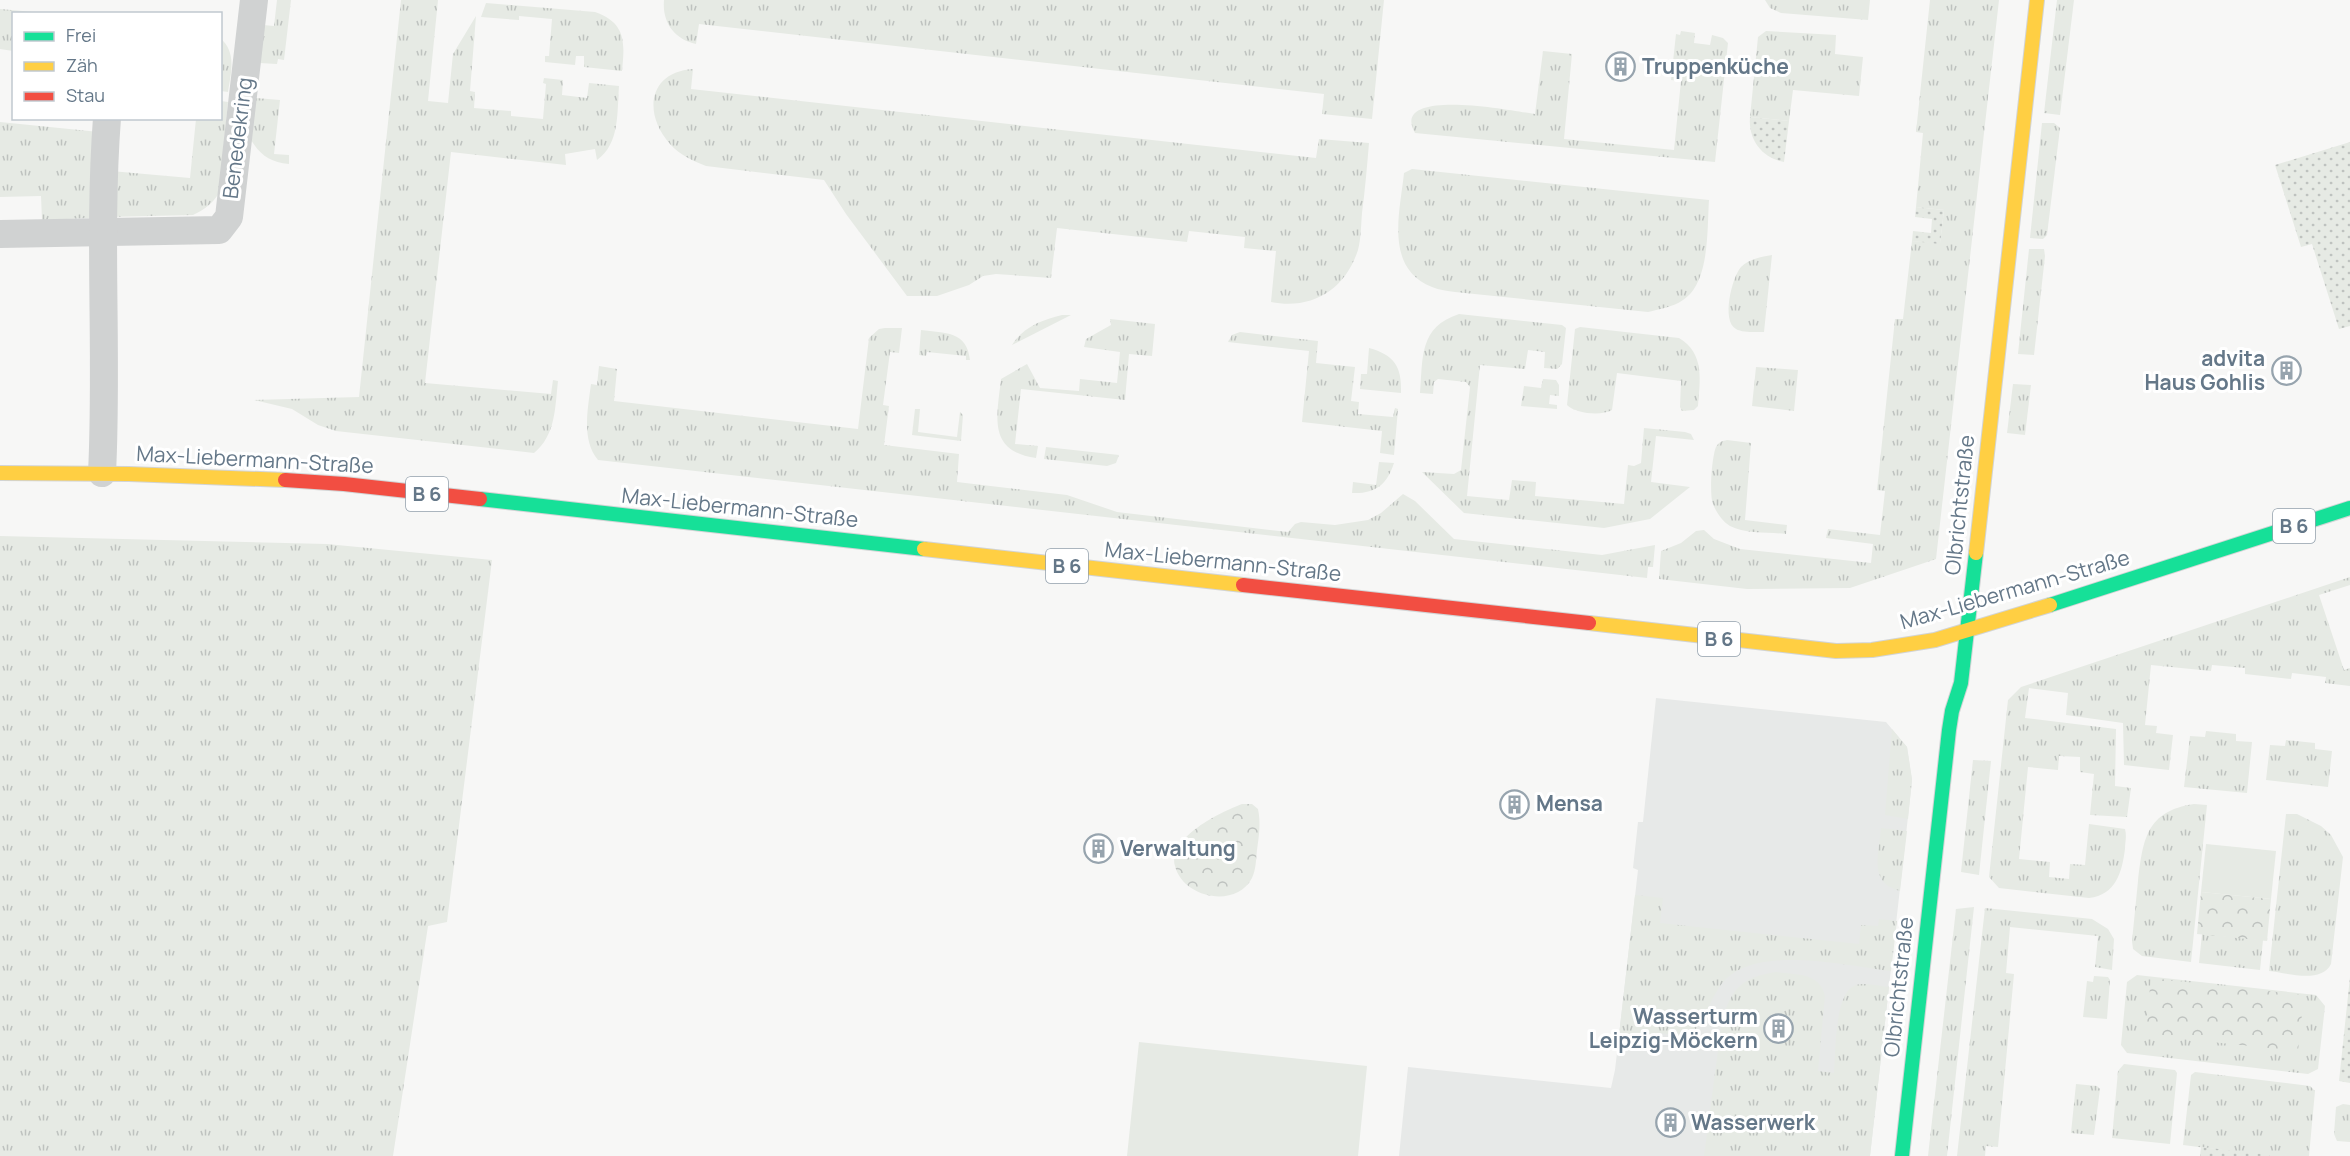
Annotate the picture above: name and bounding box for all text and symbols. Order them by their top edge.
legend [12,12,222,120]
text: Frei [66,23,96,47]
building icon: Truppenküche [1605,51,1637,83]
place label: Truppenküche [1642,52,1789,80]
text: Zäh [66,53,98,77]
street label: Benedekring [216,76,258,200]
text: Stau [66,83,105,107]
place label: advita Haus Gohlis [2144,344,2265,396]
building icon: advita Haus Gohlis [2270,355,2302,387]
street label: Olbrichtstraße [1938,434,1980,576]
street label: Max-Liebermann-Straße [136,439,374,479]
road number: B 6 [406,477,448,511]
street label: Max-Liebermann-Straße [620,481,860,533]
road number: B 6 [2273,509,2315,543]
street label: Max-Liebermann-Straße [1103,535,1343,587]
street label: Max-Liebermann-Straße [1897,543,2133,635]
road number: B 6 [1046,549,1088,583]
road number: B 6 [1698,622,1740,656]
building icon: Mensa [1499,788,1531,820]
place label: Mensa [1536,789,1603,817]
building icon: Verwaltung [1083,833,1115,865]
place label: Verwaltung [1120,834,1236,862]
street label: Olbrichtstraße [1877,916,1919,1058]
place label: Wasserturm Leipzig-Möckern [1589,1002,1758,1054]
building icon: Wasserturm Leipzig-Möckern [1763,1013,1795,1045]
building icon: Wasserwerk [1654,1107,1686,1139]
place label: Wasserwerk [1691,1108,1816,1136]

